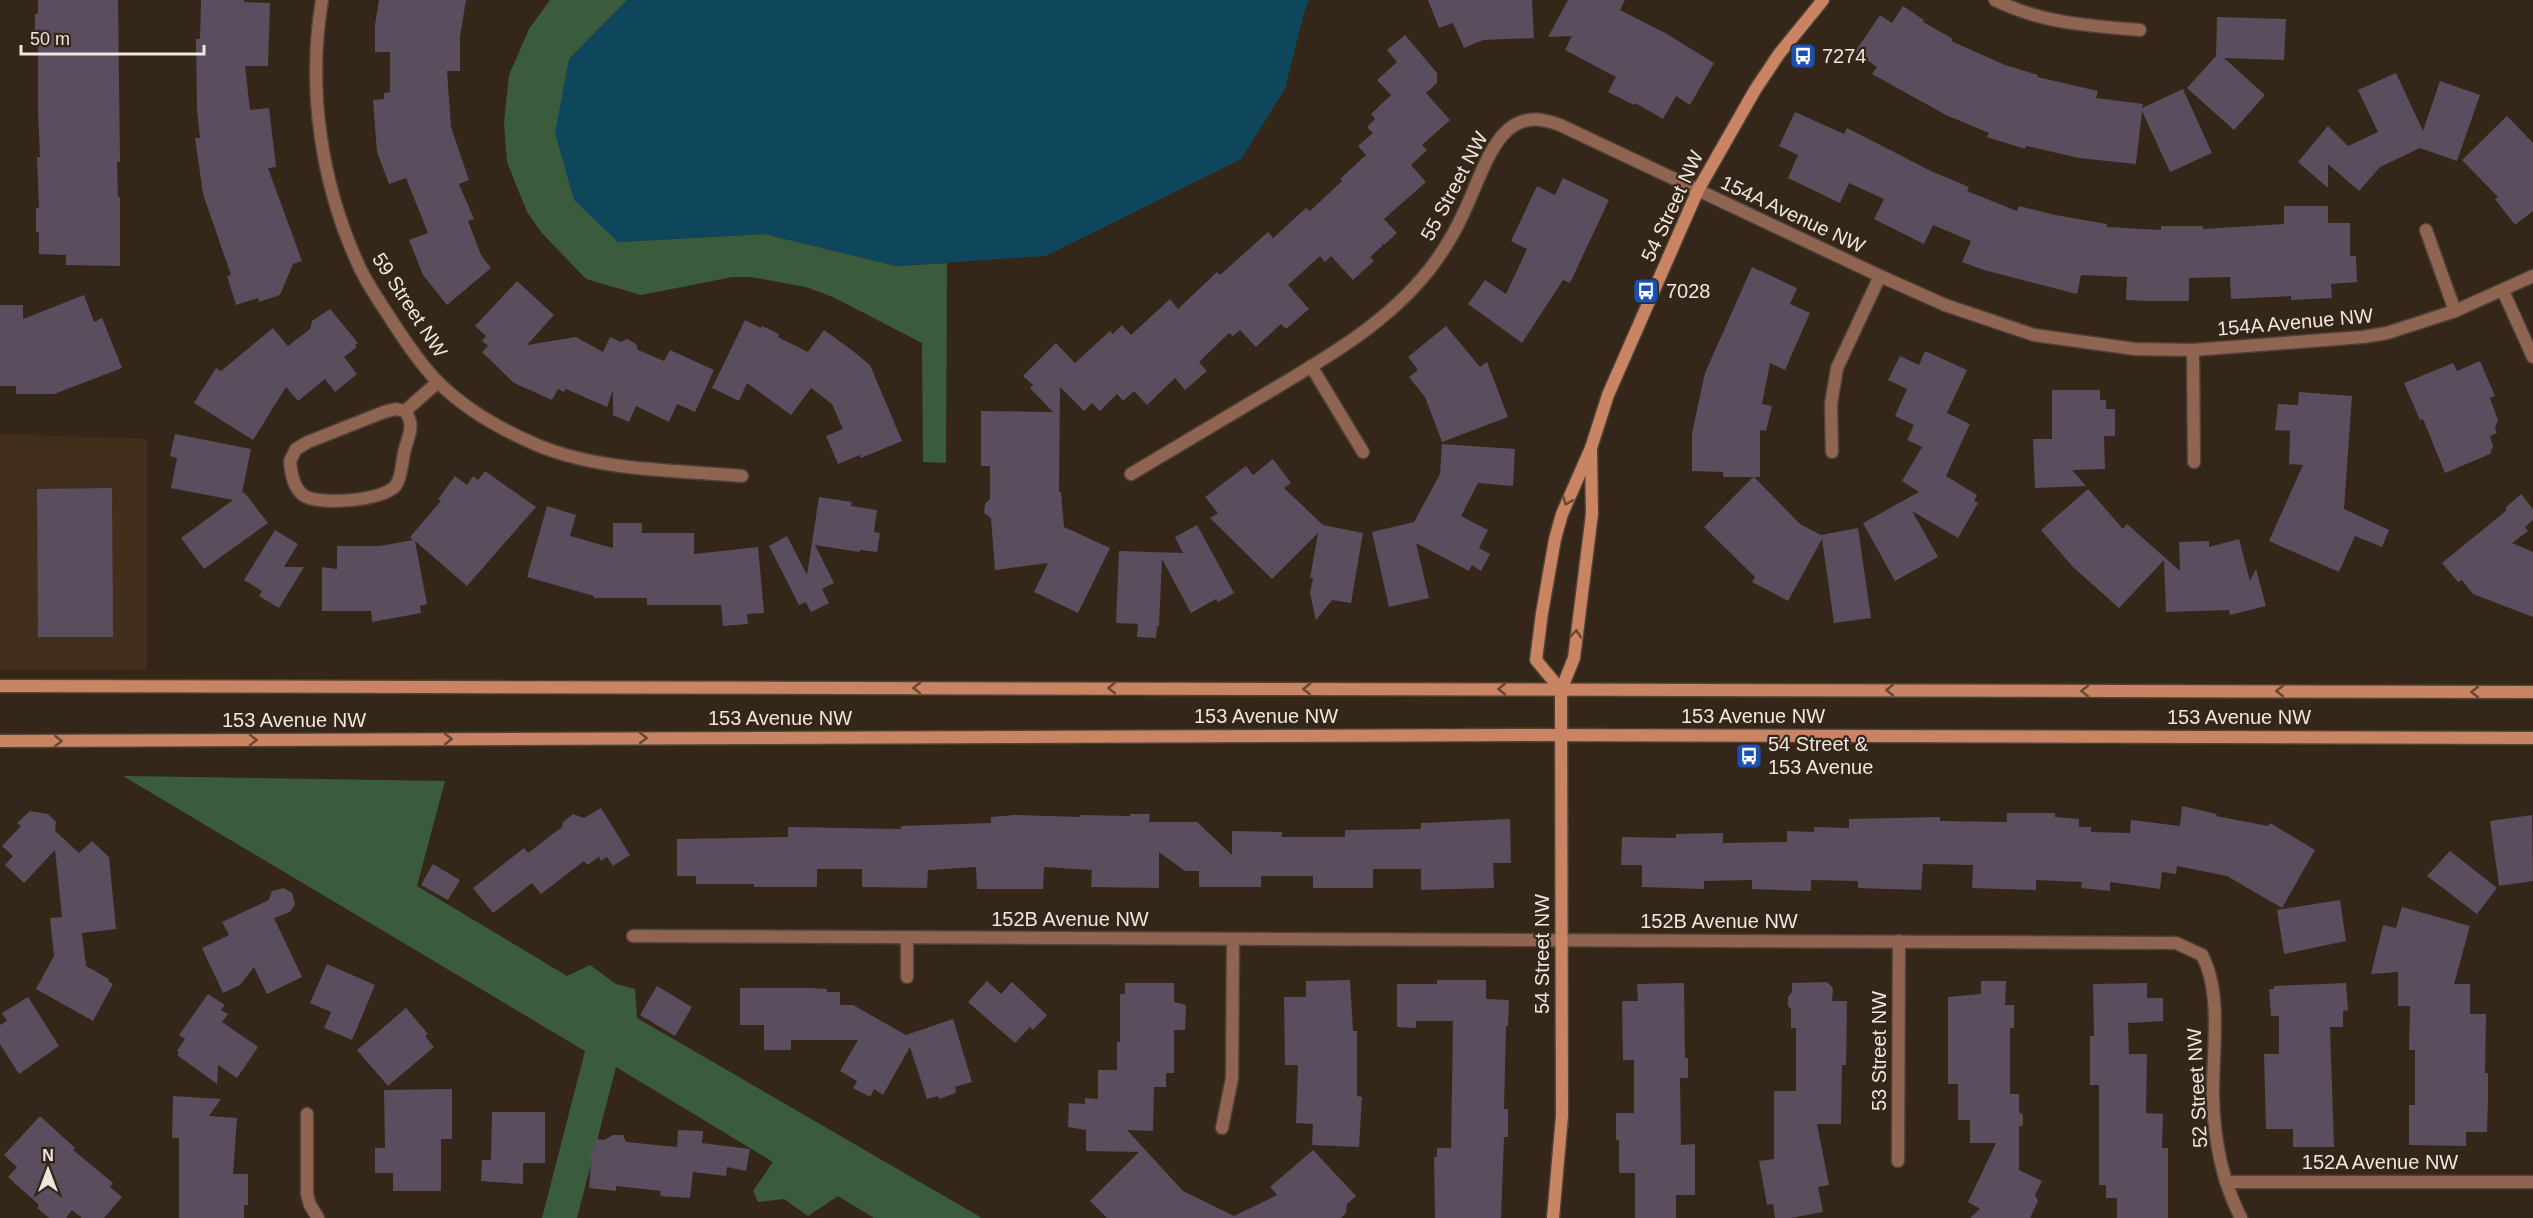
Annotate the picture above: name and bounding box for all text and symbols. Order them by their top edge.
scale bar [21,18,204,56]
text: 50 m [30,29,70,49]
bus stop icon: 7274 [1788,41,1818,71]
place label: 7274 [1822,45,1867,67]
street label: 55 Street NW [1416,128,1492,244]
street label: 54 Street NW [1637,147,1707,265]
street label: 154A Avenue NW [1717,171,1869,257]
street label: 59 Street NW [368,249,452,361]
bus stop icon: 7028 [1631,276,1661,306]
place label: 7028 [1666,280,1711,302]
street label: 154A Avenue NW [2216,304,2374,340]
one-way arrow [1562,495,1574,506]
one-way arrow [1570,629,1583,638]
one-way arrow [913,682,922,694]
one-way arrow [1108,682,1117,694]
one-way arrow [1303,683,1312,695]
one-way arrow [1498,683,1507,695]
one-way arrow [1885,684,1894,696]
one-way arrow [2080,685,2089,697]
one-way arrow [2275,685,2284,697]
one-way arrow [2470,686,2479,698]
street label: 153 Avenue NW [1194,705,1338,727]
street label: 153 Avenue NW [1681,705,1825,727]
street label: 153 Avenue NW [2167,706,2311,728]
street label: 153 Avenue NW [708,707,852,729]
street label: 153 Avenue NW [222,709,366,731]
one-way arrow [639,732,648,744]
one-way arrow [444,733,453,745]
place label: 54 Street & 153 Avenue [1768,733,1873,778]
one-way arrow [249,734,258,746]
one-way arrow [54,735,63,747]
bus stop icon: 54 Street & 153 Avenue [1734,741,1764,771]
street label: 54 Street NW [1531,894,1553,1014]
street label: 152B Avenue NW [991,908,1149,930]
street label: 152B Avenue NW [1640,910,1798,932]
street label: 53 Street NW [1868,991,1890,1111]
street label: 52 Street NW [2183,1027,2211,1149]
north arrow [18,1140,78,1200]
text: N [42,1147,54,1164]
street label: 152A Avenue NW [2302,1151,2458,1173]

